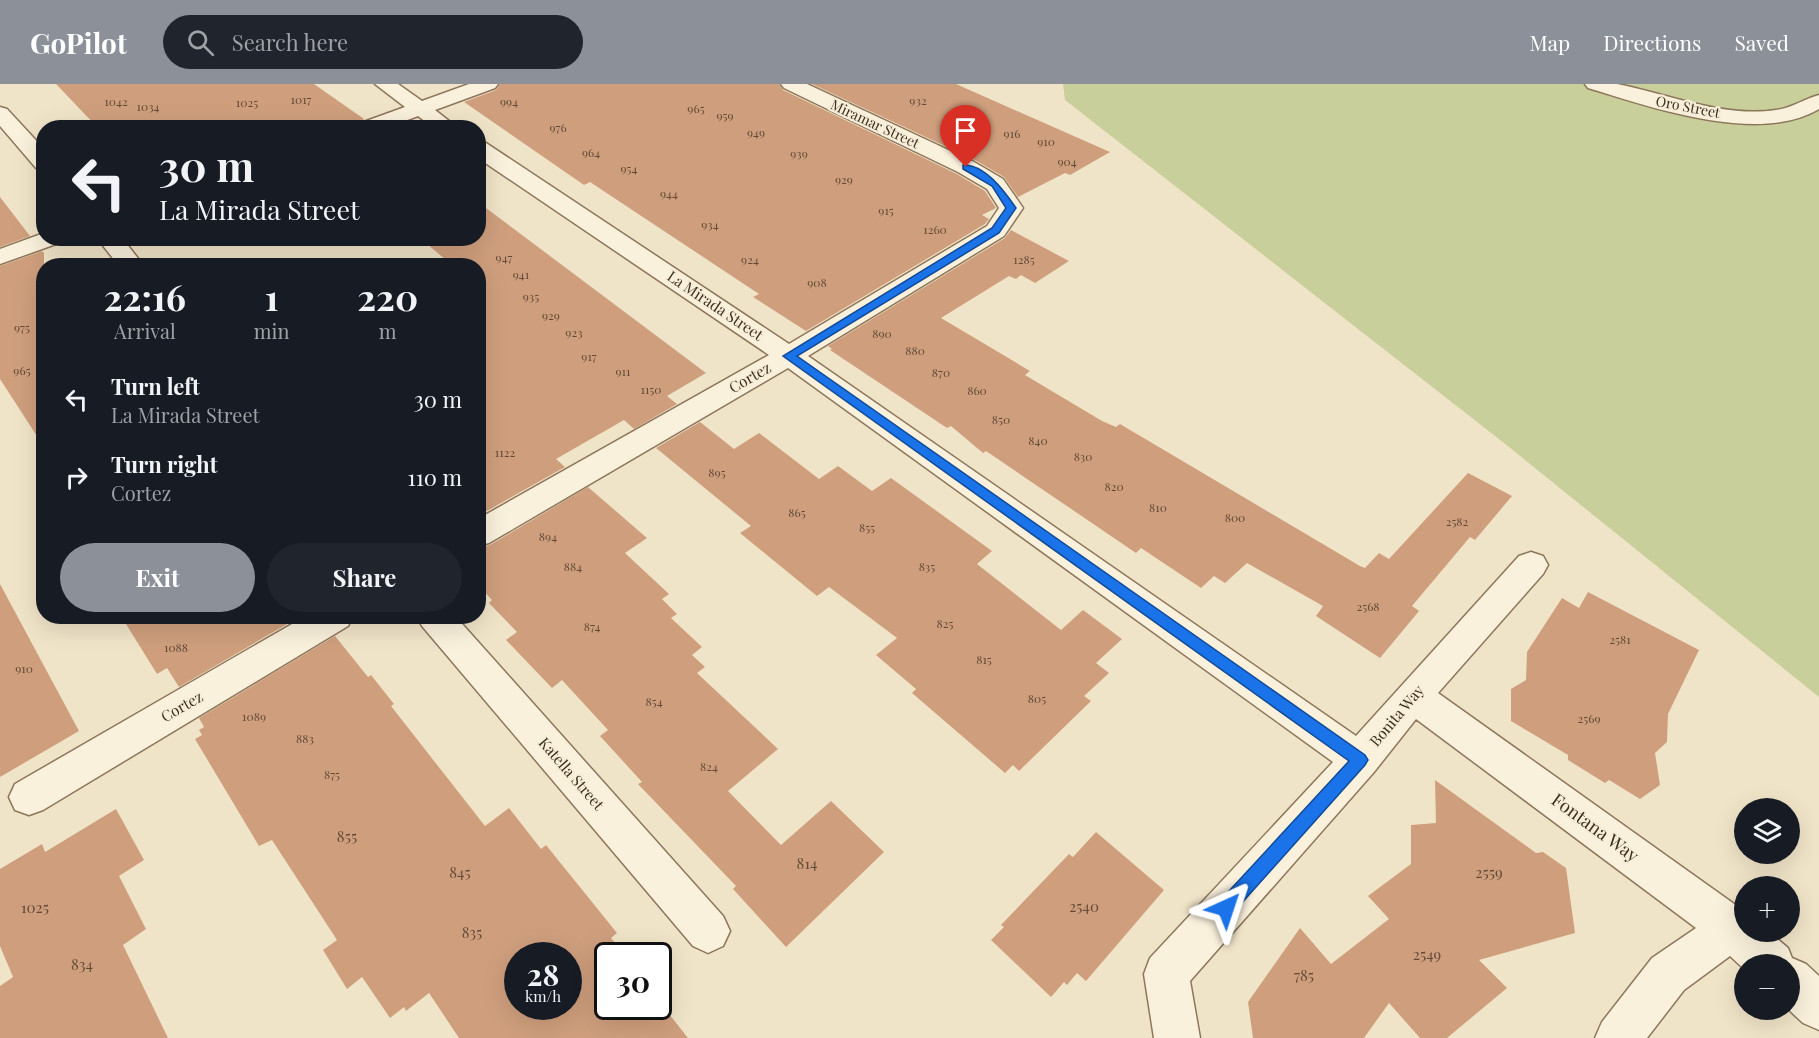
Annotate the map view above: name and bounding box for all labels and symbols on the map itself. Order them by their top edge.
house number: 1017 [291,91,312,107]
street label: Oro Street [1654,91,1723,122]
house number: 932 [909,92,927,108]
house number: 1042 [104,93,128,109]
house number: 994 [500,93,518,109]
house number: 1025 [236,94,258,110]
street label: Miramar Street [828,95,924,153]
house number: 1034 [137,98,160,114]
house number: 965 [687,100,705,116]
pin [940,105,991,167]
house number: 959 [716,107,734,123]
house number: 976 [549,119,567,135]
house number: 949 [747,124,765,140]
house number: 916 [1004,125,1020,141]
house number: 910 [1037,133,1055,149]
house number: 964 [582,144,600,160]
house number: 939 [790,145,808,161]
house number: 904 [1057,153,1077,169]
house number: 954 [620,160,638,176]
house number: 929 [835,171,853,187]
house number: 944 [660,185,678,201]
house number: 915 [878,202,894,218]
house number: 934 [701,216,719,232]
house number: 1260 [923,221,947,237]
house number: 947 [496,249,512,265]
house number: 924 [741,251,759,267]
house number: 1285 [1013,251,1035,267]
house number: 941 [513,266,530,282]
street label: La Mirada Street [664,266,768,345]
house number: 908 [807,274,827,290]
house number: 935 [523,288,539,304]
house number: 929 [542,307,560,323]
house number: 975 [14,319,30,335]
house number: 923 [565,324,583,340]
house number: 890 [872,325,892,341]
house number: 880 [905,342,925,358]
house number: 917 [581,348,597,364]
street label: Cortez [725,357,774,397]
house number: 965 [13,362,31,378]
house number: 911 [616,363,631,379]
house number: 870 [932,364,950,380]
house number: 1150 [641,381,661,397]
house number: 860 [967,382,987,398]
house number: 850 [992,411,1010,427]
house number: 840 [1028,432,1048,448]
house number: 1122 [495,444,515,460]
house number: 830 [1074,448,1092,464]
house number: 895 [708,464,726,480]
house number: 820 [1104,478,1124,494]
house number: 810 [1149,499,1167,515]
house number: 865 [788,504,806,520]
house number: 800 [1225,509,1245,525]
house number: 2582 [1446,513,1469,529]
house number: 855 [859,519,875,535]
house number: 894 [539,528,557,544]
house number: 884 [564,558,582,574]
house number: 835 [919,558,935,574]
house number: 2568 [1356,598,1380,614]
house number: 825 [937,615,954,631]
house number: 874 [584,618,600,634]
house number: 2581 [1609,631,1631,647]
house number: 1088 [164,639,188,655]
house number: 815 [976,651,992,667]
house number: 910 [15,660,33,676]
street label: Bonita Way [1365,680,1428,750]
street label: Cortez [157,686,206,726]
house number: 805 [1028,690,1046,706]
house number: 854 [645,693,663,709]
house number: 1089 [242,708,266,724]
house number: 2569 [1577,710,1601,726]
house number: 883 [296,730,314,746]
street label: Katella Street [535,733,609,814]
house number: 824 [700,758,718,774]
house number: 875 [324,766,340,782]
street label: Fontana Way [1547,787,1644,867]
house number: 855 [337,826,357,846]
house number: 814 [797,853,817,873]
house number: 845 [449,862,471,882]
house number: 2559 [1475,862,1503,882]
position arrow [1194,876,1258,940]
house number: 2540 [1069,896,1099,916]
house number: 1025 [21,897,49,917]
house number: 835 [462,922,482,942]
speed limit sign: 30 [594,942,672,1020]
house number: 2549 [1413,944,1441,964]
house number: 834 [71,954,93,974]
house number: 785 [1294,965,1314,985]

